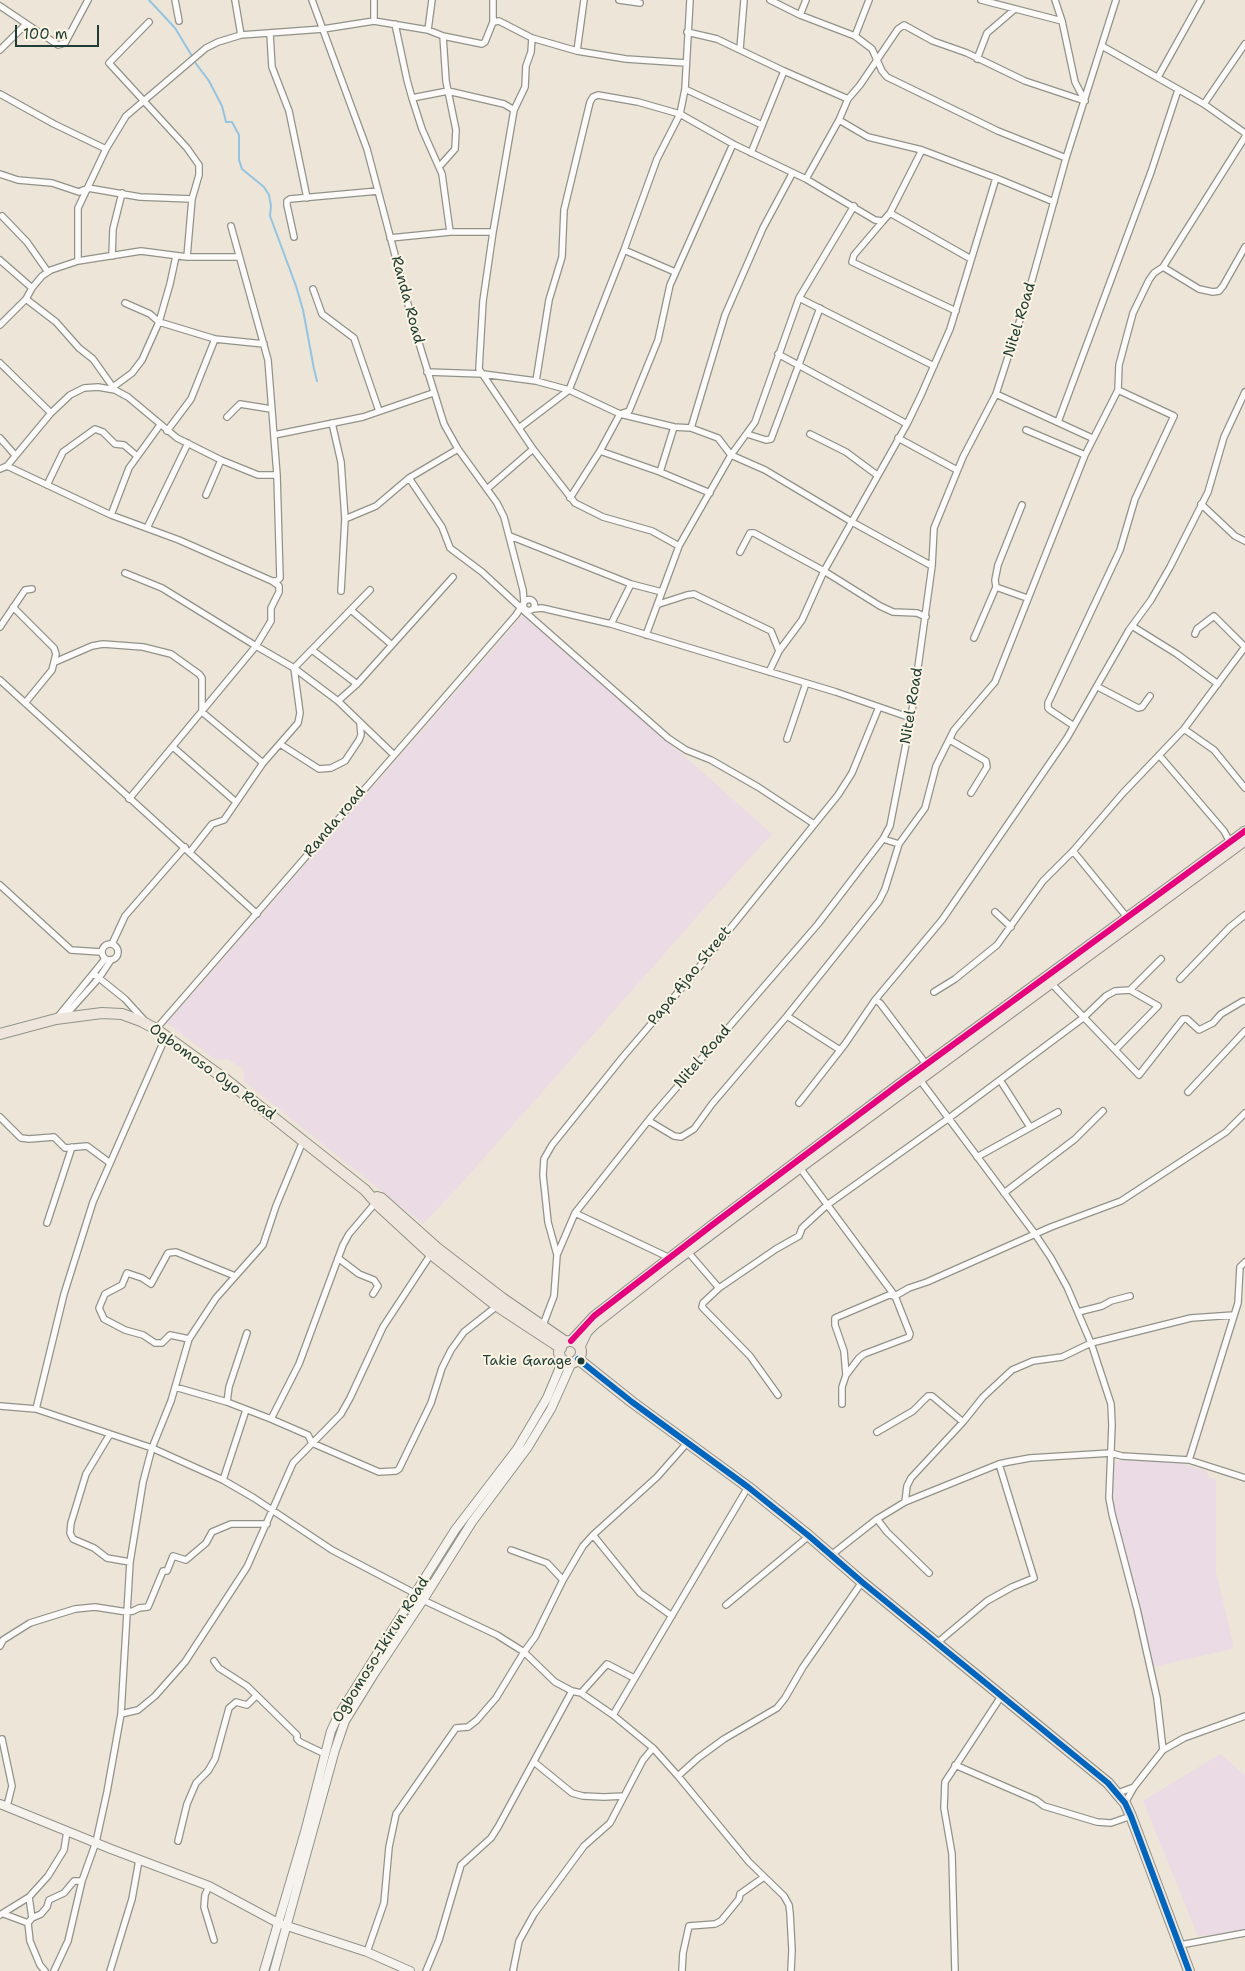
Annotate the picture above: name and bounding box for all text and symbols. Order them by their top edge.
scale bar [18,15,101,47]
text: 100 m [23,24,68,44]
street label: Randa Road [387,254,427,346]
street label: Nitel Road [1000,280,1040,360]
street label: Nitel Road [897,666,927,746]
street label: Randa road [300,783,370,861]
street label: Papa Ajao Street [644,923,736,1029]
street label: Ogbomoso Oyo Road [145,1020,279,1124]
street label: Nitel Road [671,1022,735,1092]
place label: Takie Garage [482,1353,572,1369]
marker: Takie Garage [576,1356,586,1366]
street label: Ogbomoso-Ikirun Road [329,1574,433,1726]

